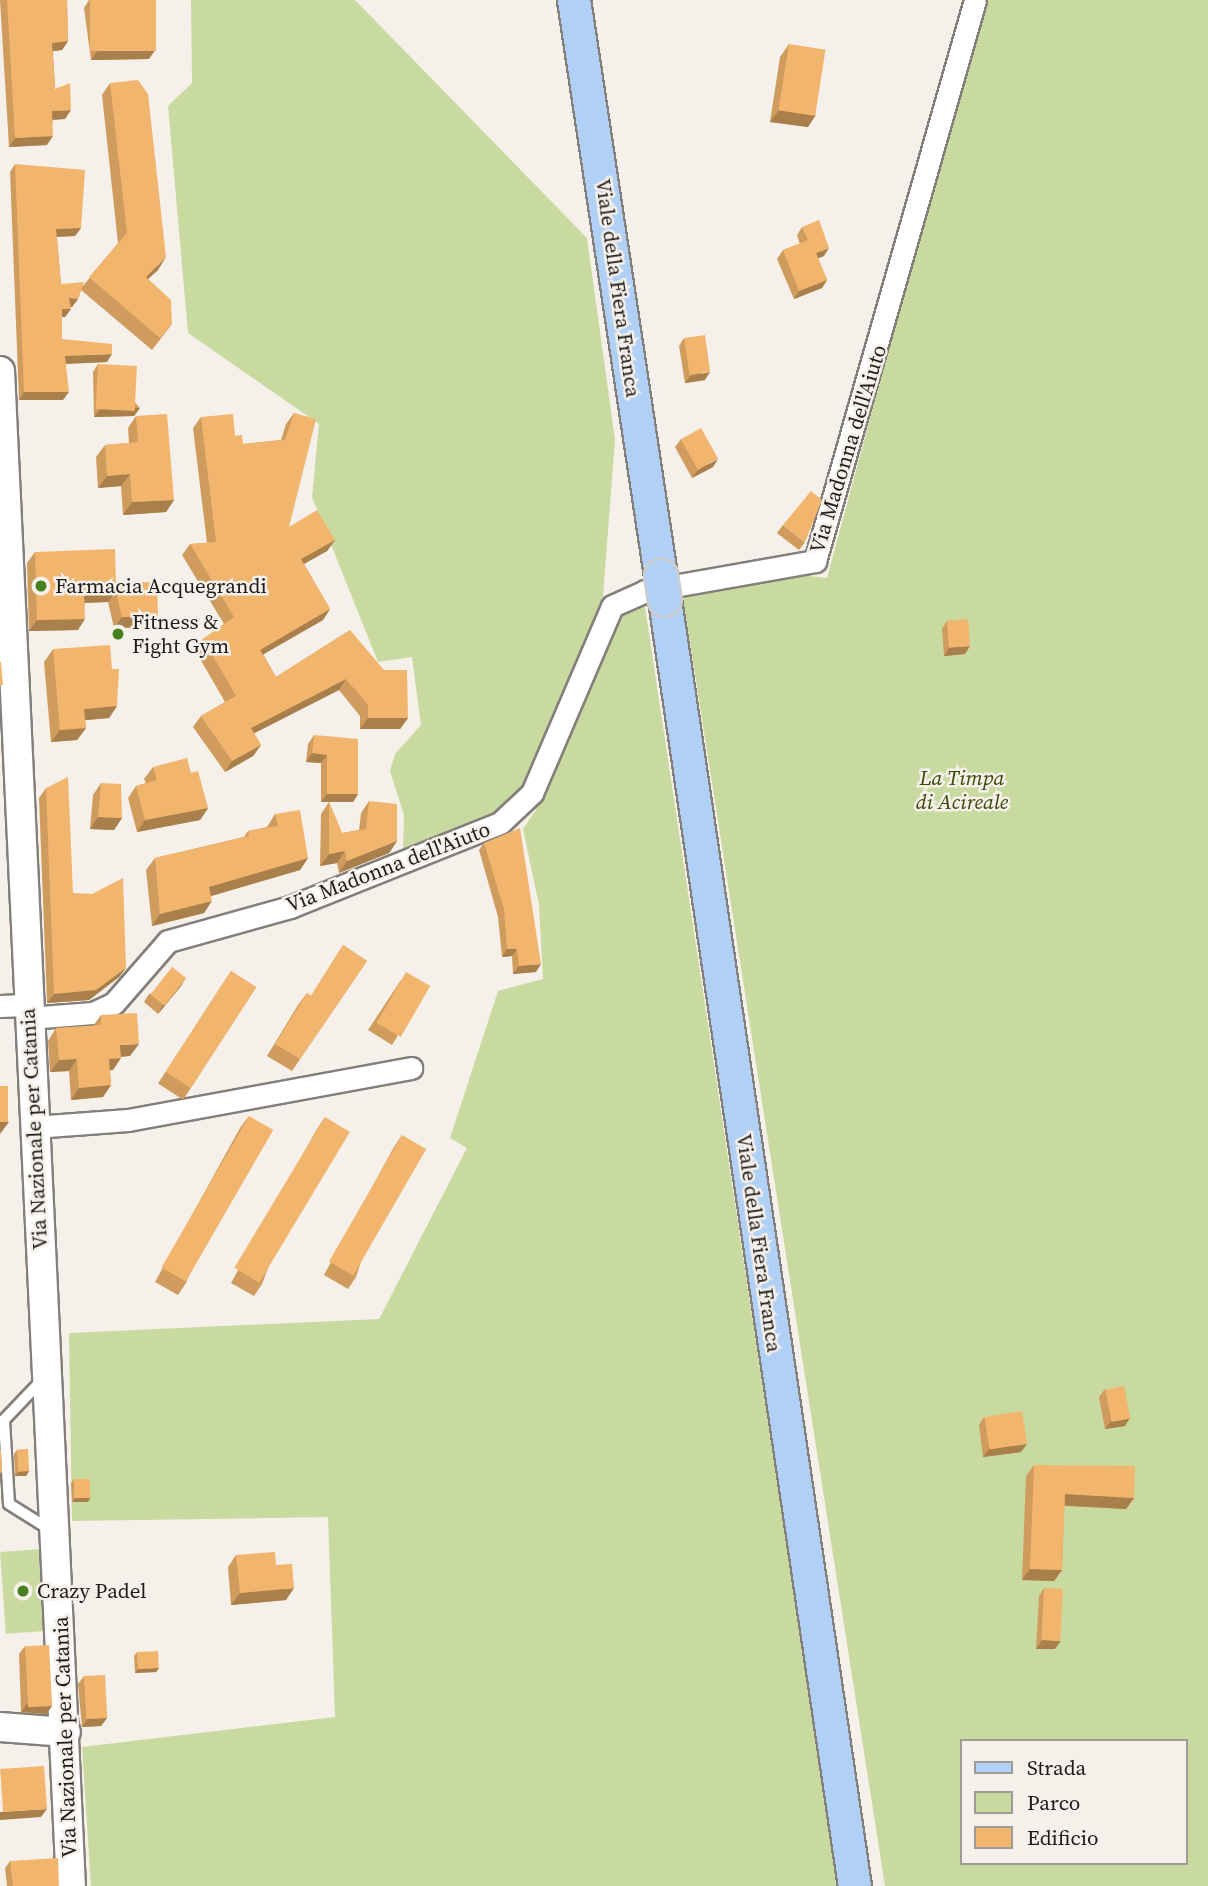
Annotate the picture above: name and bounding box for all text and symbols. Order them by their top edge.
street label: Viale della Fiera Franca [590,177,646,399]
street label: Via Madonna dell'Aiuto [804,342,892,556]
place label: Farmacia Acquegrandi [55,573,267,599]
marker: Farmacia Acquegrandi [33,578,49,594]
place label: Fitness & Fight Gym [132,609,229,659]
marker: Fitness & Fight Gym [110,626,126,642]
park label: La Timpa di Acireale [916,765,1008,815]
street label: Via Madonna dell'Aiuto [282,816,494,918]
street label: Via Nazionale per Catania [15,1008,53,1250]
street label: Viale della Fiera Franca [731,1132,787,1354]
place label: Crazy Padel [37,1578,147,1604]
marker: Crazy Padel [15,1583,31,1599]
street label: Via Nazionale per Catania [48,1616,82,1858]
legend [960,1739,1187,1865]
text: Strada [1027,1753,1086,1782]
text: Parco [1027,1788,1080,1817]
text: Edificio [1027,1823,1099,1852]

